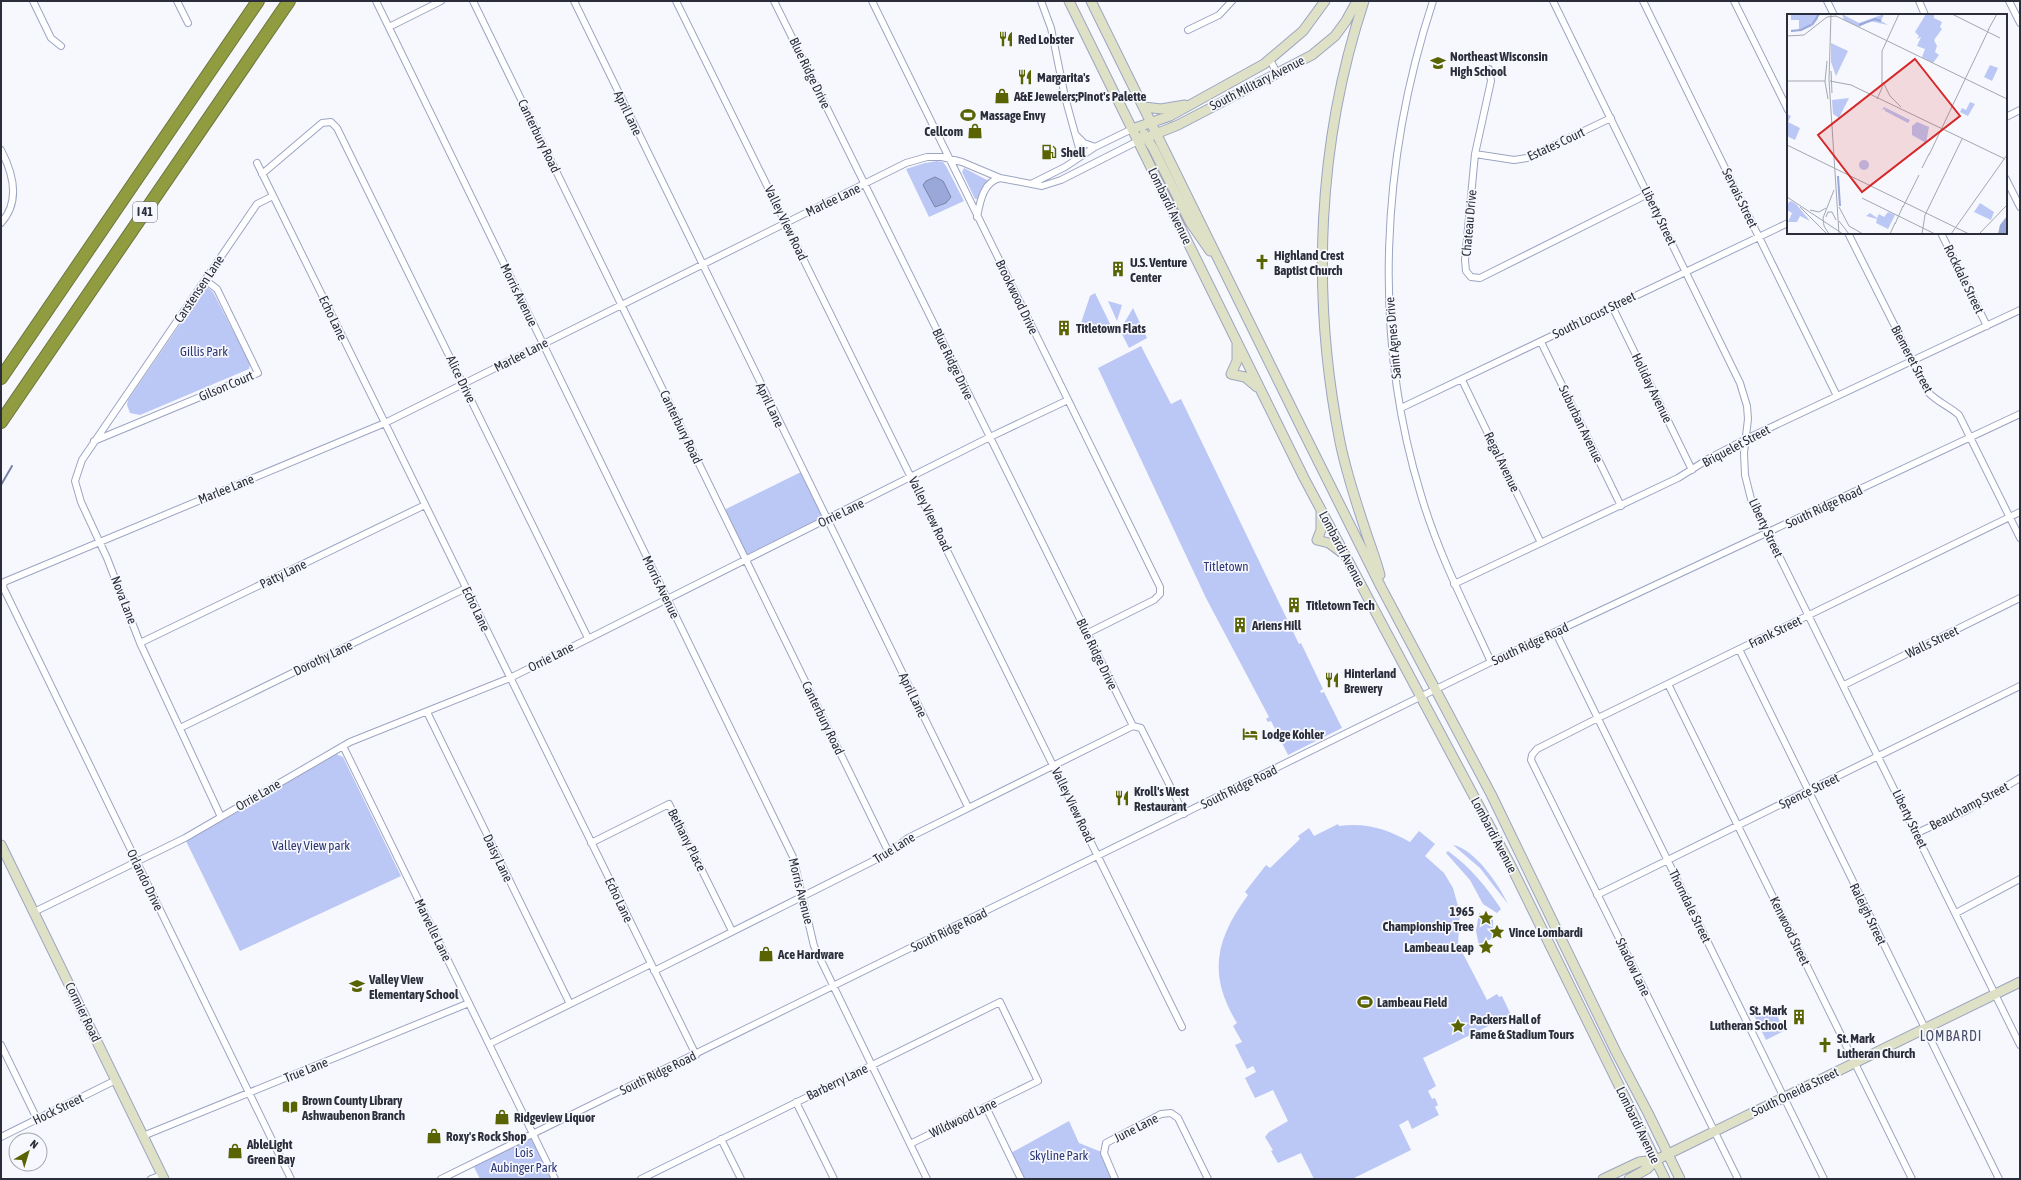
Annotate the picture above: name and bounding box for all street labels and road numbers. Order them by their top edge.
street label: Blue Ridge Drive [786,35,834,111]
street label: South Military Avenue [1207,53,1307,113]
street label: April Lane [611,88,645,138]
street label: Canterbury Road [515,97,563,175]
street label: Estates Court [1525,124,1587,164]
street label: Lombardi Avenue [1145,165,1195,247]
street label: Servais Street [1719,166,1761,230]
street label: Marlee Lane [803,180,863,220]
street label: Valley View Road [761,183,811,263]
street label: Liberty Street [1638,184,1680,248]
street label: Chateau Drive [1459,189,1479,257]
road number: I 41 [133,202,157,222]
street label: Rockdale Street [1941,242,1987,316]
street label: Carstensen Lane [171,252,227,326]
street label: Brookwood Drive [993,257,1042,337]
street label: Morris Avenue [497,261,541,329]
street label: South Locust Street [1550,288,1638,342]
street label: Echo Lane [316,293,350,343]
street label: Saint Agnes Drive [1382,296,1404,380]
street label: Biemeret Street [1888,323,1936,395]
street label: Blue Ridge Drive [929,326,977,402]
street label: Marlee Lane [491,335,551,375]
street label: Holiday Avenue [1629,351,1675,425]
street label: Alice Drive [443,353,479,405]
street label: Gilson Court [196,368,256,404]
street label: April Lane [753,380,787,430]
street label: Suburban Avenue [1556,383,1606,465]
street label: Canterbury Road [657,388,705,466]
street label: Briquelet Street [1700,422,1773,470]
street label: Regal Avenue [1481,430,1523,495]
street label: Marlee Lane [196,471,256,507]
street label: Valley View Road [905,474,955,554]
street label: South Ridge Road [1783,483,1865,531]
street label: Orrie Lane [816,495,866,531]
street label: Liberty Street [1746,496,1786,560]
street label: Lombardi Avenue [1316,509,1368,589]
street label: Morris Avenue [639,553,683,621]
street label: Patty Lane [257,556,309,592]
street label: Nova Lane [108,574,140,626]
street label: Echo Lane [459,584,493,634]
street label: Frank Street [1746,613,1804,651]
street label: Blue Ridge Drive [1073,616,1121,692]
street label: South Ridge Road [1489,620,1571,668]
street label: Walls Street [1903,623,1961,661]
street label: Dorothy Lane [291,637,355,679]
street label: Orrie Lane [526,639,576,675]
street label: April Lane [896,670,930,720]
street label: Canterbury Road [799,679,847,757]
street label: South Ridge Road [1198,762,1280,812]
street label: Valley View Road [1048,765,1098,845]
street label: Spence Street [1777,770,1842,812]
street label: Orrie Lane [233,776,283,814]
street label: Beauchamp Street [1927,779,2011,833]
street label: Liberty Street [1889,787,1931,851]
street label: Lombardi Avenue [1468,795,1520,875]
street label: Bethany Place [665,806,709,874]
street label: True Lane [871,829,918,867]
street label: Daisy Lane [480,832,516,884]
street label: Orlando Drive [124,847,166,913]
street label: Morris Avenue [786,856,817,926]
street label: Thorndale Street [1666,867,1714,945]
street label: Echo Lane [602,875,636,925]
street label: Raleigh Street [1847,881,1890,948]
street label: Kenwood Street [1767,894,1813,968]
street label: Marvelle Lane [411,896,455,964]
street label: South Ridge Road [908,905,990,955]
street label: Shadow Lane [1612,935,1654,999]
street label: Cormier Road [62,980,104,1044]
street label: South Ridge Road [617,1048,699,1098]
street label: True Lane [282,1054,330,1086]
street label: Barberry Lane [804,1061,870,1103]
street label: South Oneida Street [1749,1064,1841,1120]
street label: Lombardi Avenue [1613,1084,1663,1166]
street label: Hock Street [30,1090,86,1128]
street label: Wildwood Lane [927,1095,999,1141]
street label: June Lane [1111,1110,1161,1146]

